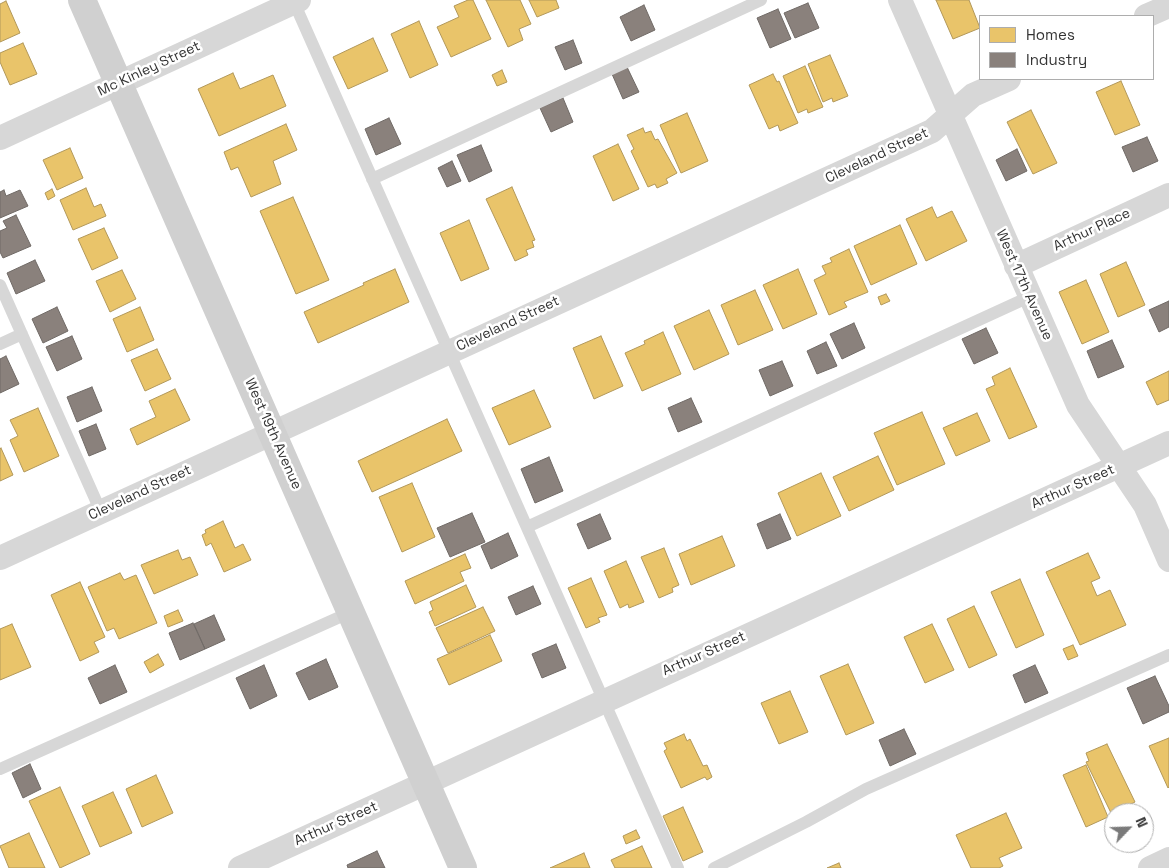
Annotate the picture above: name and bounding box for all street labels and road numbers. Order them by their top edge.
street label: Mc Kinley Street [95,38,203,100]
street label: Cleveland Street [823,125,931,187]
street label: Arthur Place [1051,205,1133,255]
street label: West 17th Avenue [992,227,1056,343]
street label: Cleveland Street [454,293,562,355]
street label: West 19th Avenue [241,376,305,492]
street label: Arthur Street [1029,461,1117,513]
street label: Cleveland Street [86,462,194,524]
street label: Arthur Street [660,628,748,680]
street label: Arthur Street [292,798,380,850]

